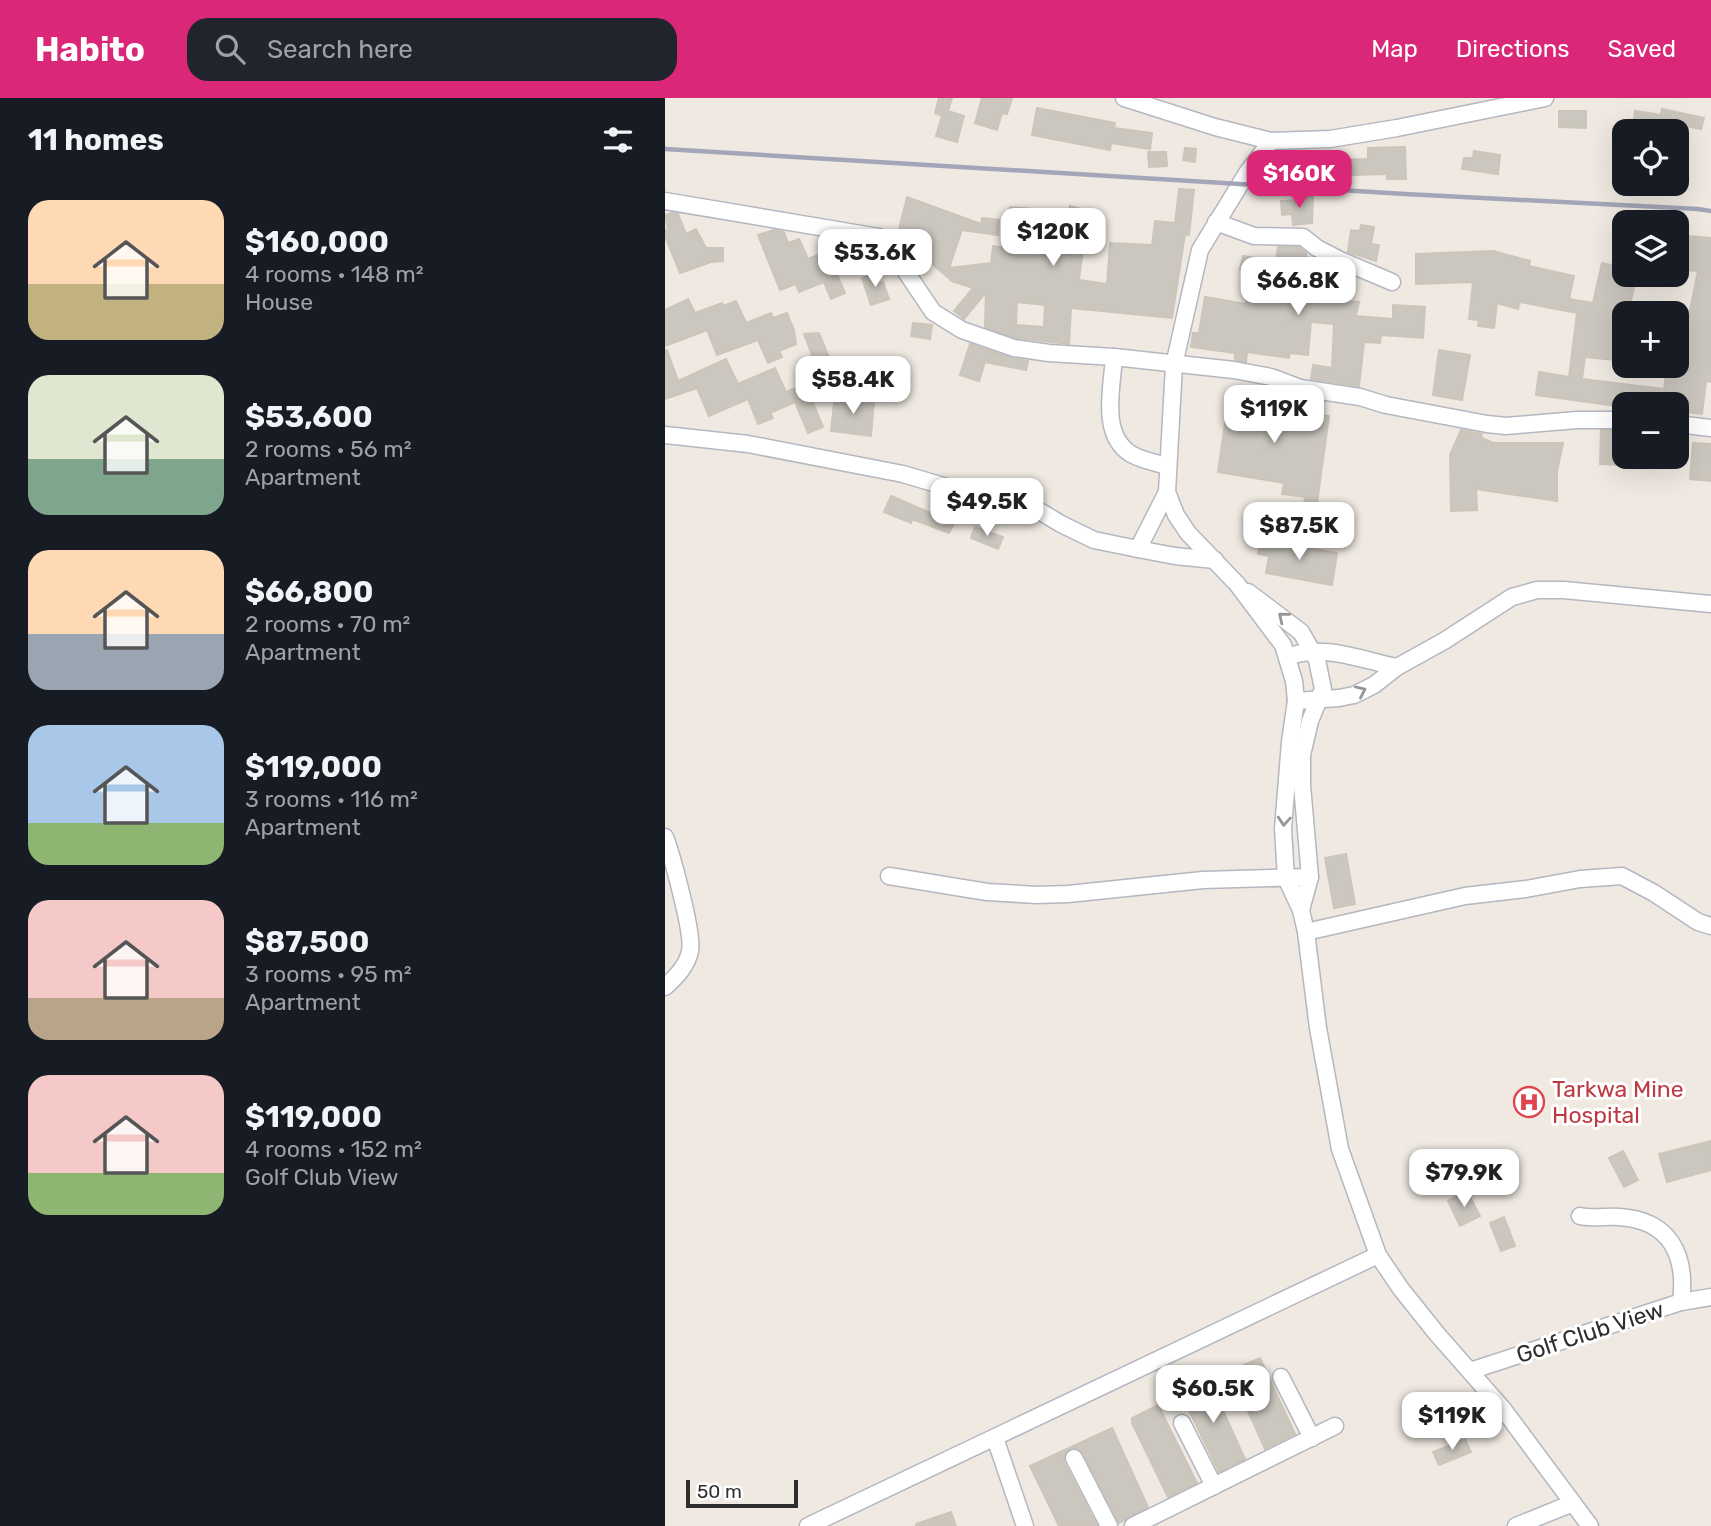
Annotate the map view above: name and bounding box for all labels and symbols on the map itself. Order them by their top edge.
pin: $160K [1250,150,1348,210]
pin: $120K [1004,208,1102,268]
pin: $53.6K [818,230,932,289]
pin: $66.8K [1241,258,1355,317]
pin: $58.4K [796,356,910,416]
pin: $119K [1225,386,1323,445]
pin: $49.5K [930,478,1044,538]
pin: $87.5K [1242,503,1356,562]
one-way arrow [1278,613,1291,625]
one-way arrow [1354,685,1367,699]
one-way arrow [1277,816,1292,827]
place label: Tarkwa Mine Hospital [1552,1075,1684,1129]
hospital icon: Tarkwa Mine Hospital [1512,1085,1546,1119]
pin: $79.9K [1407,1150,1521,1209]
street label: Golf Club View [1513,1295,1667,1369]
pin: $60.5K [1156,1366,1270,1425]
pin: $119K [1403,1392,1501,1452]
scale bar [686,1477,798,1509]

